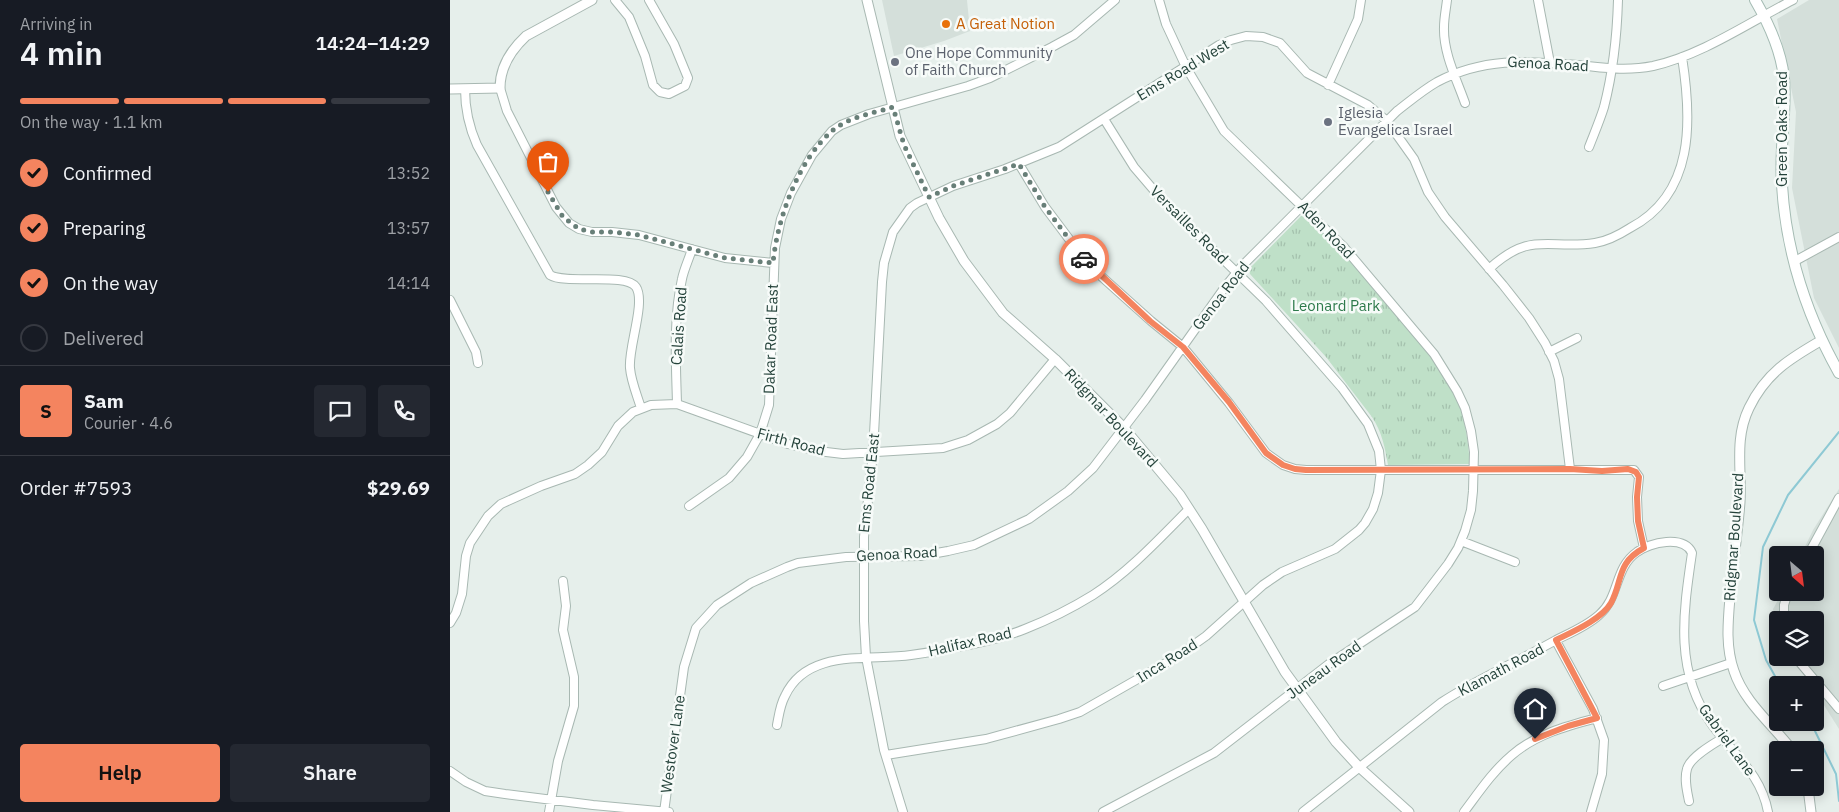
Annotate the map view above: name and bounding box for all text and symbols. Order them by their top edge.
text: Arriving in [20,14,92,34]
place label: A Great Notion [956,14,1055,33]
marker: A Great Notion [940,18,952,30]
text: 14:24–14:29 [316,31,430,55]
text: 4 min [20,32,103,74]
street label: Ems Road West [1133,35,1232,105]
place label: One Hope Community of Faith Church [905,43,1053,79]
street label: Genoa Road [1507,52,1589,75]
marker: One Hope Community of Faith Church [889,56,901,68]
street label: Green Oaks Road [1772,71,1791,187]
place label: Iglesia Evangelica Israel [1338,103,1453,139]
text: On the way · 1.1 km [20,112,163,132]
marker: Iglesia Evangelica Israel [1322,116,1334,128]
pin [527,141,569,192]
icon: bag [534,148,562,176]
icon: check [20,159,48,187]
text: Confirmed [63,161,152,185]
text: 13:52 [387,163,430,183]
street label: Versailles Road [1146,181,1233,268]
street label: Aden Road [1294,197,1359,263]
icon: check [20,214,48,242]
text: Preparing [63,216,145,240]
text: 13:57 [387,218,430,238]
courier [1059,234,1109,284]
icon: car [1070,245,1098,273]
street label: Genoa Road [1188,258,1253,334]
icon: check [20,269,48,297]
text: On the way [63,271,158,295]
text: 14:14 [387,273,430,293]
street label: Dakar Road East [759,284,782,394]
street label: Calais Road [666,286,691,366]
park label: Leonard Park [1292,296,1380,315]
text: Delivered [63,326,144,350]
street label: Ridgmar Boulevard [1061,364,1162,471]
button: chat [314,385,366,437]
button: phone [378,385,430,437]
text: Sam [84,389,124,413]
text: S [40,399,52,423]
text: Courier · 4.6 [84,413,173,433]
street label: Firth Road [755,423,827,460]
street label: Ems Road East [854,432,883,534]
street label: Ridgmar Boulevard [1720,472,1747,602]
text: Order #7593 [20,476,132,500]
text: $29.69 [367,476,430,500]
street label: Genoa Road [856,542,938,565]
north arrow [1769,546,1824,601]
map controls [1769,546,1824,796]
button: layers [1769,611,1824,666]
street label: Halifax Road [926,623,1013,660]
street label: Inca Road [1133,634,1201,687]
street label: Juneau Road [1283,636,1365,703]
street label: Klamath Road [1455,639,1547,700]
button: + [1769,676,1824,731]
pin [1514,688,1556,739]
street label: Westover Lane [656,694,689,794]
icon: home [1521,695,1549,723]
street label: Gabriel Lane [1695,700,1760,779]
button: − [1769,741,1824,796]
button: Help [20,744,220,802]
button: Share [230,744,430,802]

